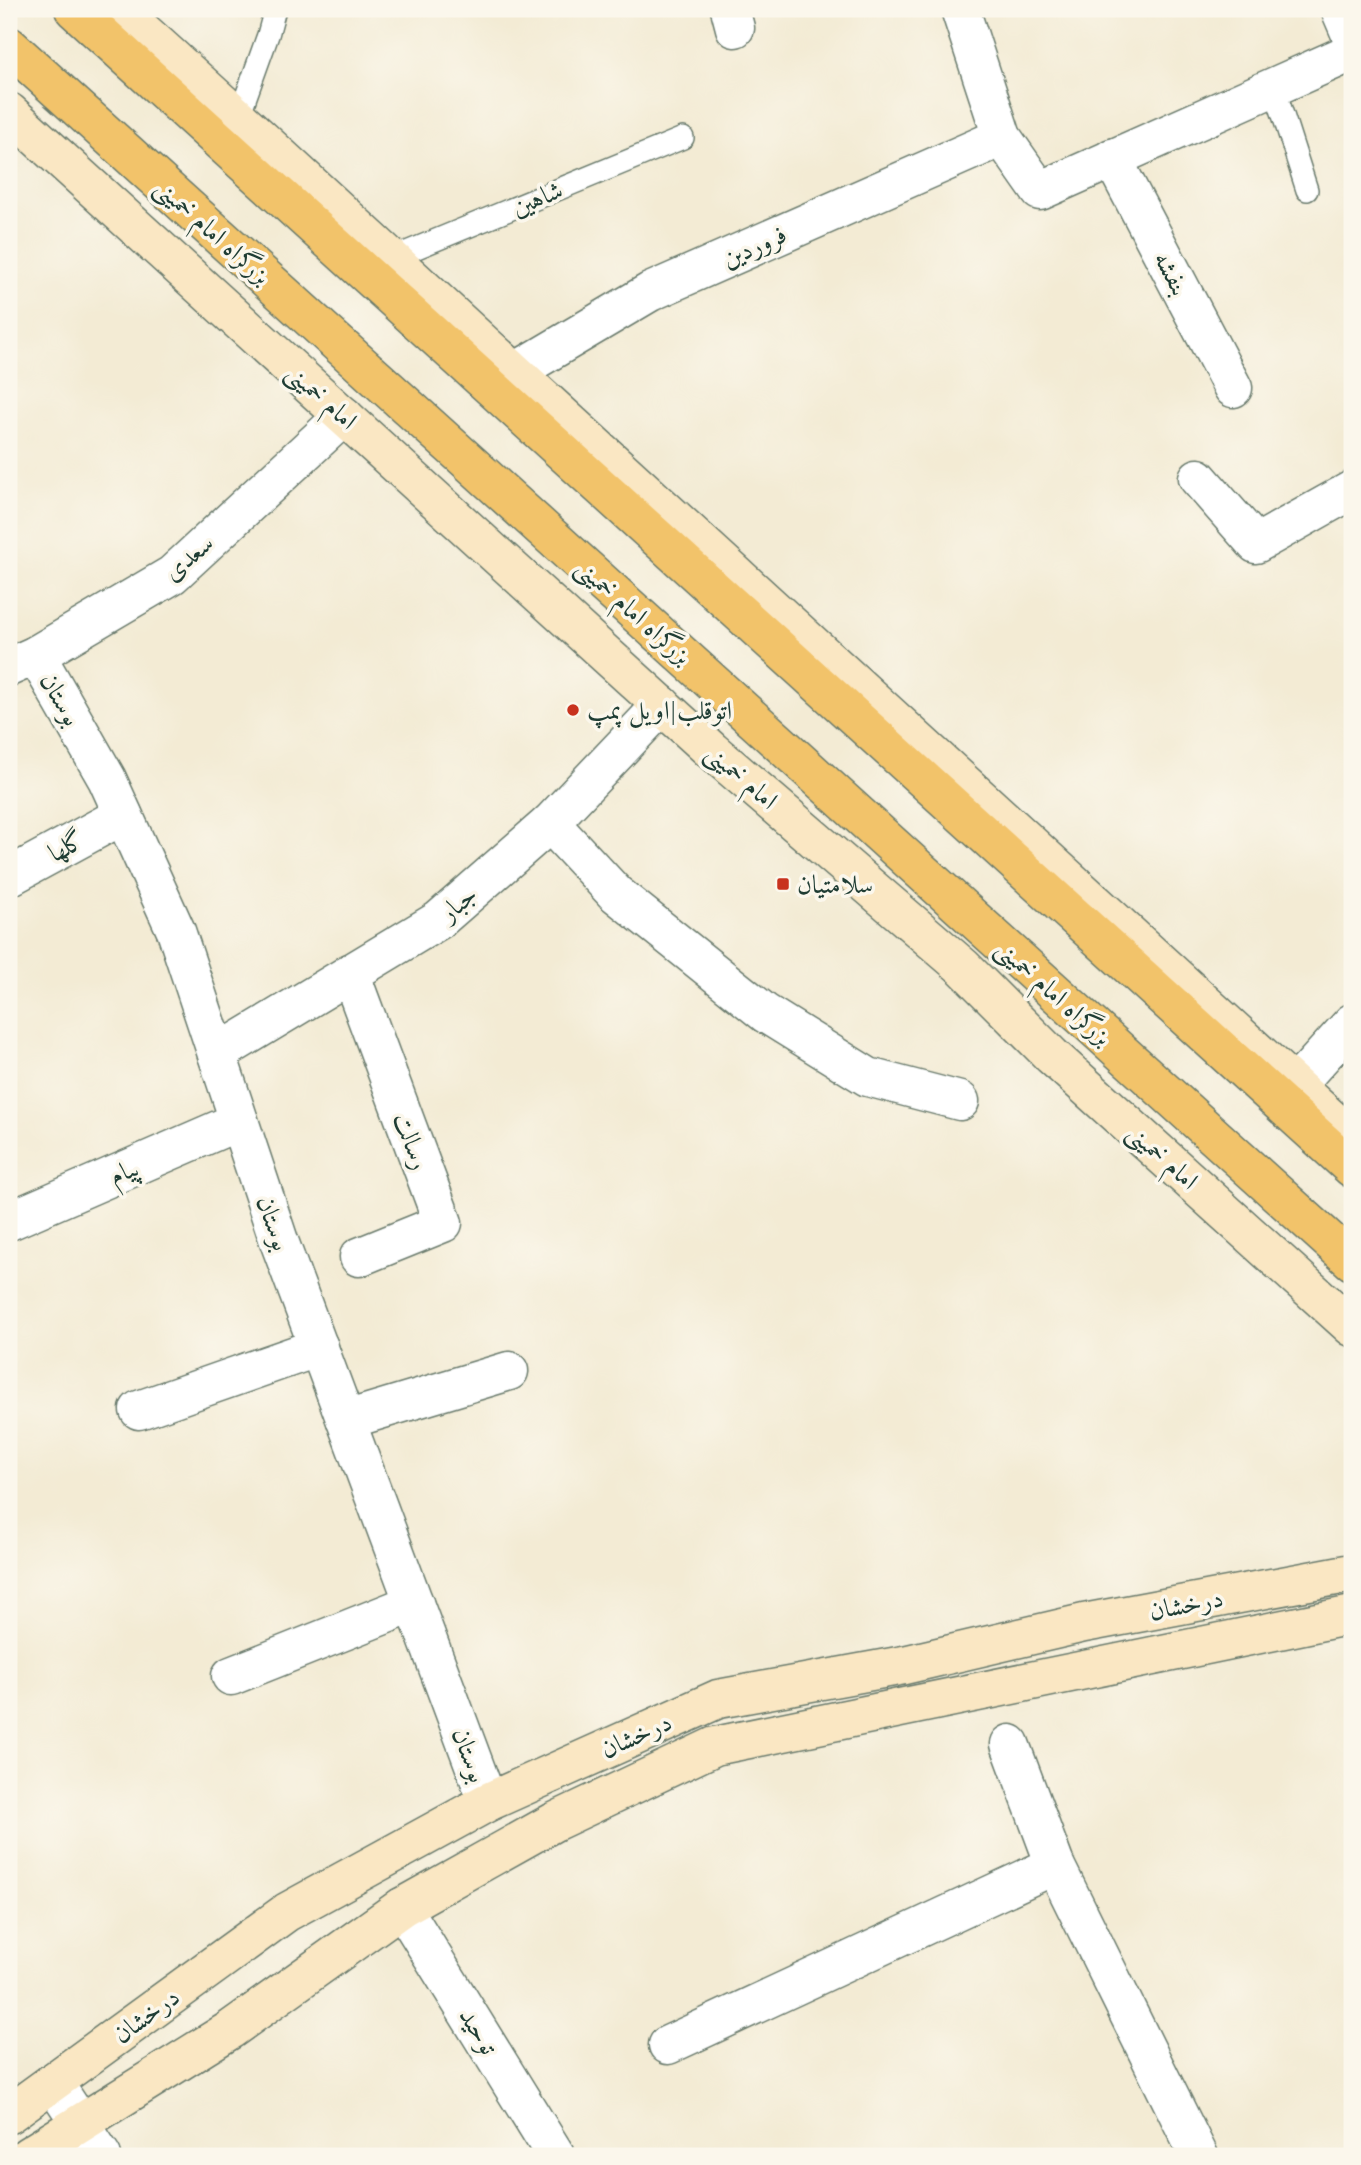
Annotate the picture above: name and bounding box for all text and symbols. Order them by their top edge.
street label: بزرگراه امام خمینی [144,170,278,297]
street label: شاهین [509,178,567,222]
street label: فروردین [719,222,792,275]
street label: بنفشه [1147,248,1192,300]
street label: امام خمینی [275,359,361,442]
street label: سعدی [159,530,219,587]
street label: بزرگراه امام خمینی [565,550,699,677]
street label: بوستان [32,669,84,732]
place label: اتوقلب|اویل پمپ [587,699,732,729]
marker: اتوقلب|اویل پمپ [565,702,581,718]
street label: امام خمینی [695,740,781,821]
street label: گلها [43,824,89,868]
place label: سلامتیان [797,873,873,899]
marker: سلامتیان [775,876,791,892]
street label: جبار [433,882,483,930]
street label: بزرگراه امام خمینی [985,931,1119,1058]
street label: رسالت [387,1110,432,1174]
street label: امام خمینی [1116,1119,1202,1202]
street label: پیام [106,1155,147,1198]
street label: بوستان [249,1193,293,1255]
street label: درخشان [1147,1586,1226,1627]
street label: درخشان [597,1710,677,1765]
street label: بوستان [444,1725,490,1787]
street label: درخشان [109,1984,186,2050]
street label: توحید [451,2004,502,2062]

